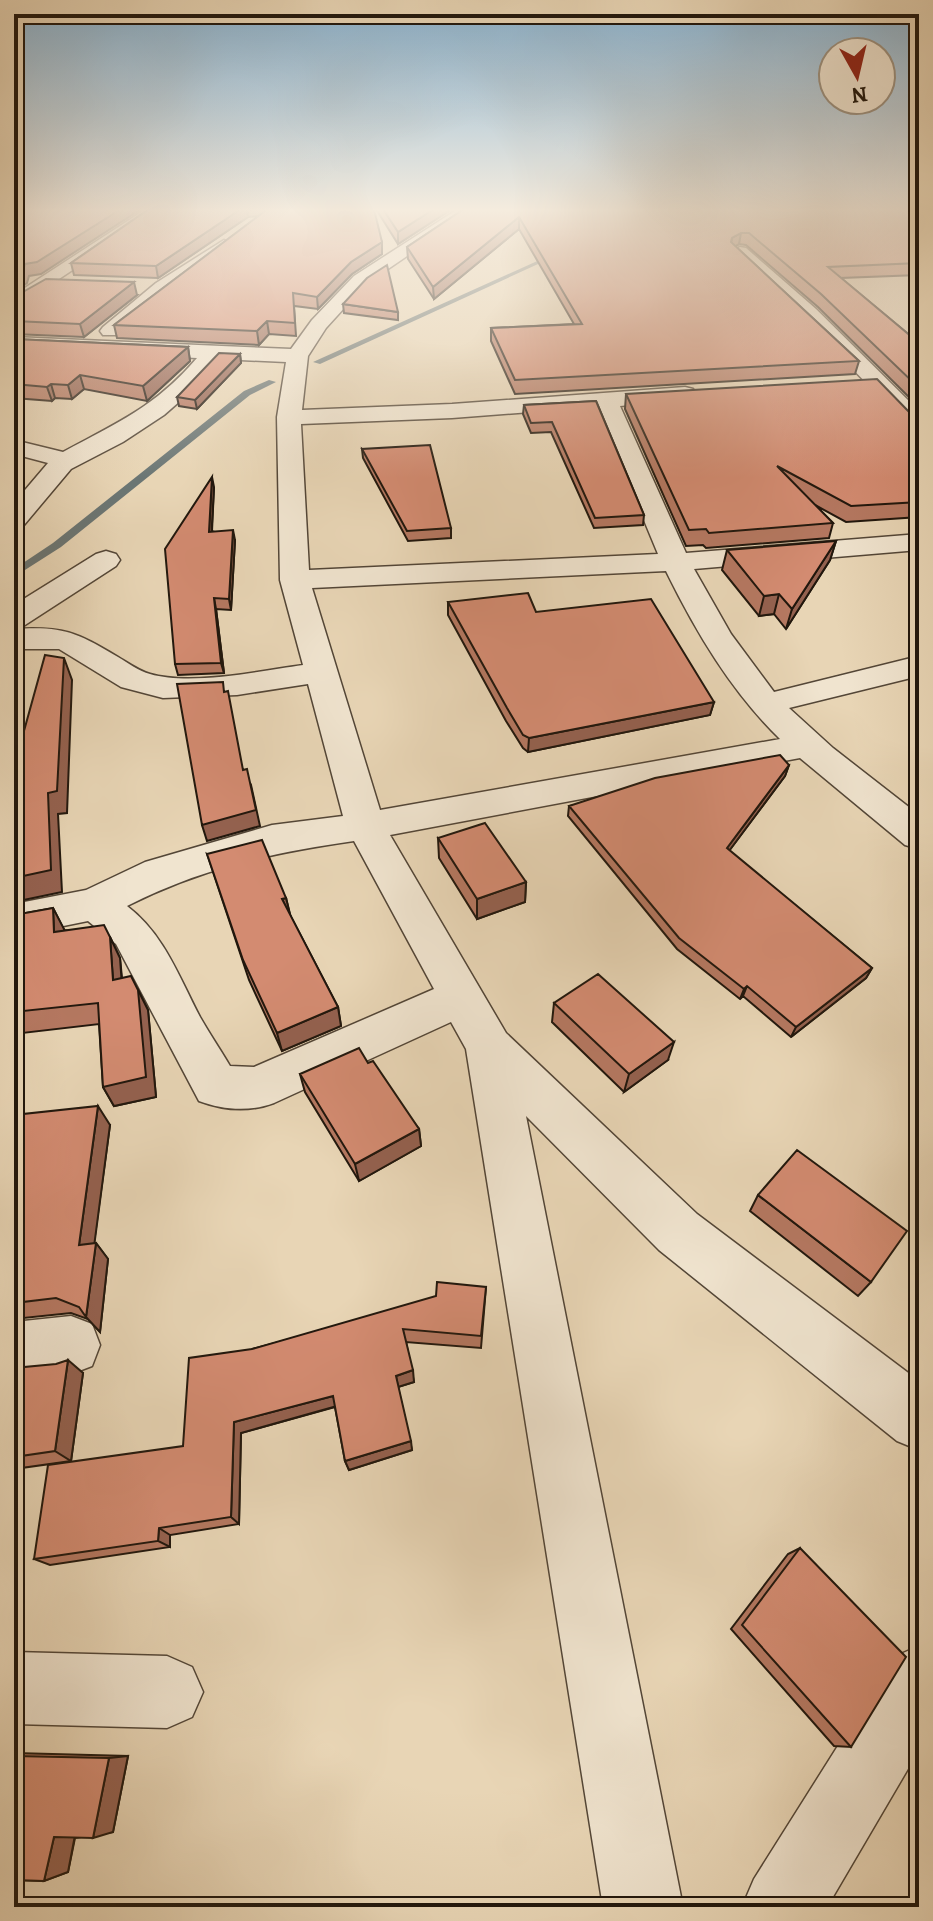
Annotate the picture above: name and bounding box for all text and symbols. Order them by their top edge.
north arrow [817,36,897,116]
text: N [850,79,870,111]

